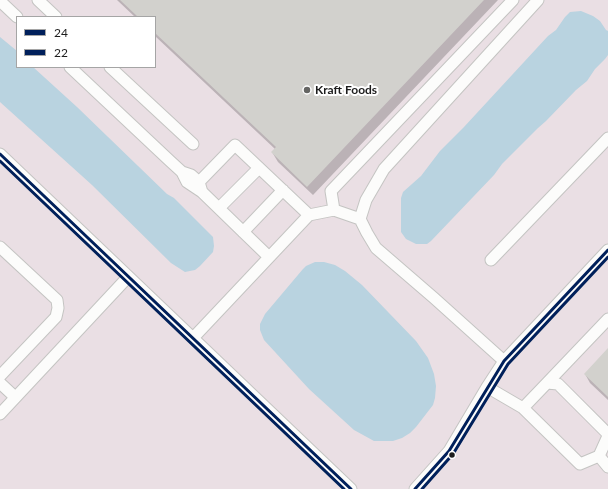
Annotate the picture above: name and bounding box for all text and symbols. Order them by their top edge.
legend [16,16,156,68]
text: 24 [54,25,68,40]
text: 22 [54,45,68,60]
place label: Kraft Foods [315,83,377,97]
marker: Kraft Foods [302,85,312,95]
unlabelled marker [447,450,457,460]

